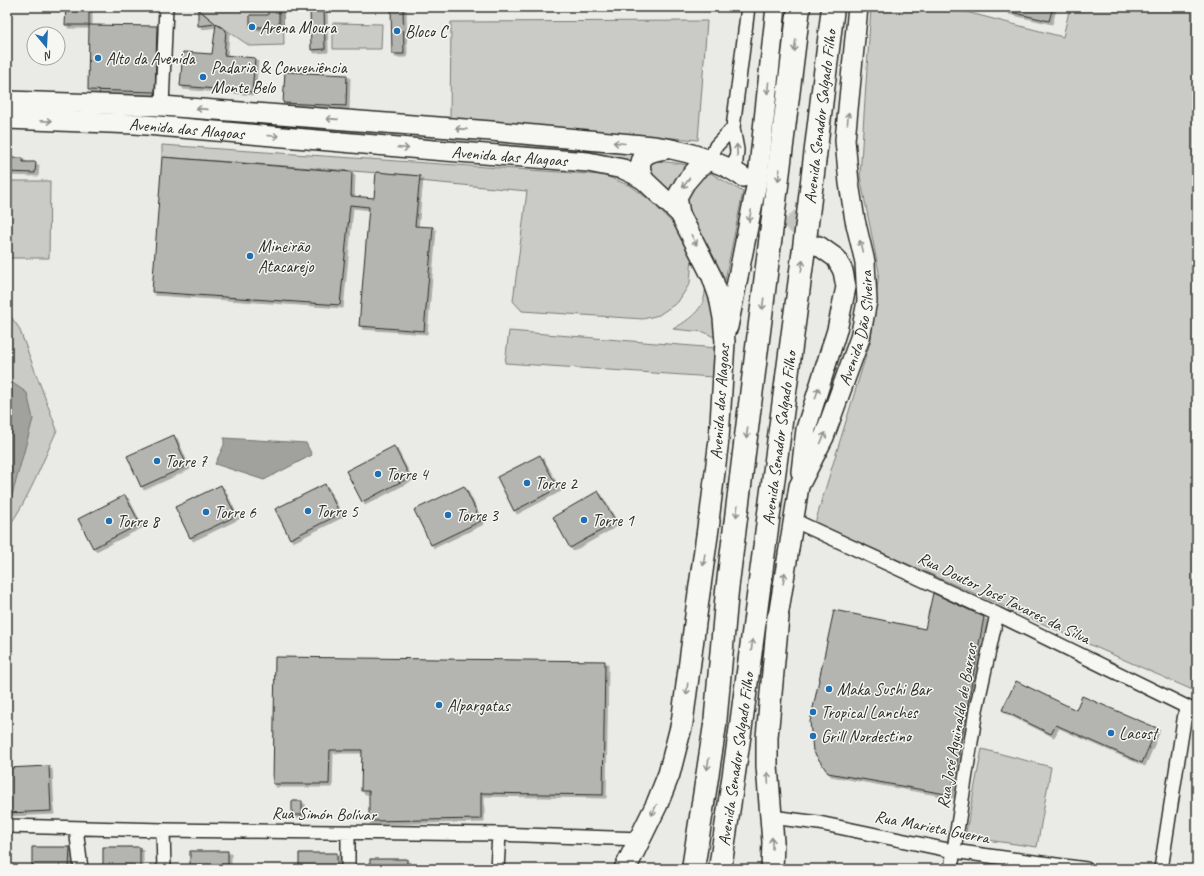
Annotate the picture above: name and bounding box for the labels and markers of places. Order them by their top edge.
place label: Arena Moura [260,17,337,38]
place label: Bloco C [405,21,450,42]
marker: Arena Moura [247,22,257,32]
marker: Bloco C [392,26,402,36]
place label: Alto da Avenida [106,48,196,69]
marker: Alto da Avenida [93,53,103,63]
place label: Padaria & Conveniência Monte Belo [211,57,348,98]
marker: Padaria & Conveniência Monte Belo [198,72,208,82]
place label: Mineirão Atacarejo [258,236,314,277]
marker: Mineirão Atacarejo [245,251,255,261]
place label: Torre 7 [165,451,208,472]
marker: Torre 7 [152,456,162,466]
place label: Torre 4 [386,464,430,485]
marker: Torre 4 [373,469,383,479]
place label: Torre 2 [535,473,578,494]
marker: Torre 2 [522,478,532,488]
place label: Torre 5 [316,501,359,522]
place label: Torre 6 [214,502,257,523]
place label: Torre 3 [456,505,499,526]
marker: Torre 5 [303,506,313,516]
marker: Torre 6 [201,507,211,517]
marker: Torre 3 [443,510,453,520]
place label: Torre 1 [592,510,635,531]
place label: Torre 8 [117,511,161,532]
marker: Torre 1 [579,515,589,525]
marker: Torre 8 [104,516,114,526]
place label: Maka Sushi Bar [837,679,933,700]
marker: Maka Sushi Bar [824,684,834,694]
place label: Alpargatas [447,695,512,716]
marker: Alpargatas [434,700,444,710]
place label: Tropical Lanches [821,702,919,723]
marker: Tropical Lanches [808,707,818,717]
place label: Lacost [1119,723,1160,744]
place label: Grill Nordestino [821,726,913,747]
marker: Lacost [1106,728,1116,738]
marker: Grill Nordestino [808,731,818,741]

